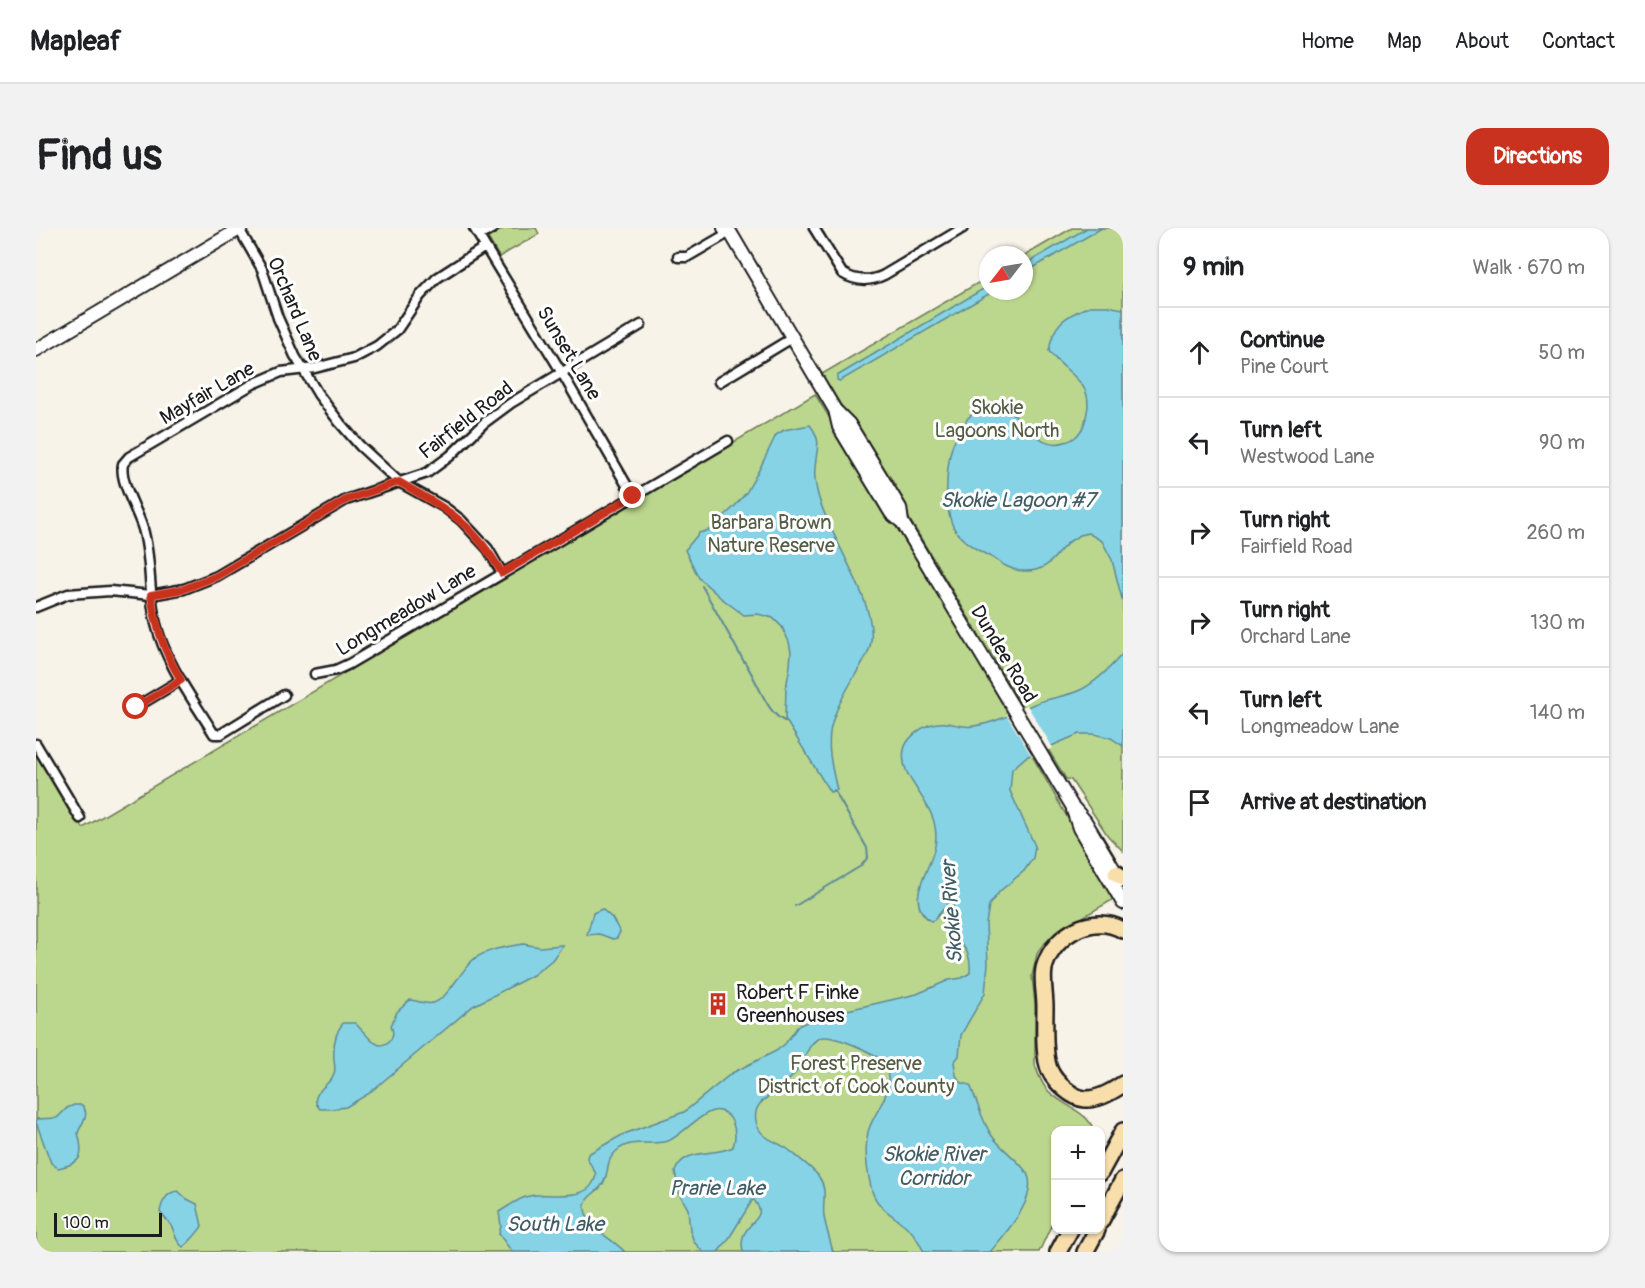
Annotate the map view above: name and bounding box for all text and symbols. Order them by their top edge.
text: Mapleaf [30,24,121,59]
text: Home [1301,28,1354,55]
text: Map [1387,28,1422,55]
text: About [1455,28,1509,55]
text: Contact [1542,28,1615,55]
button: Directions [1466,128,1609,185]
text: Find us [36,130,162,182]
north arrow [979,246,1033,300]
text: 9 min [1183,251,1244,283]
street label: Orchard Lane [262,253,328,365]
text: Walk · 670 m [1473,255,1585,280]
street label: Sunset Lane [531,302,607,405]
text: Continue [1240,326,1324,354]
icon: ahead [1183,336,1216,369]
text: 50 m [1538,340,1585,365]
text: Pine Court [1240,354,1328,379]
street label: Mayfair Lane [155,356,259,430]
street label: Fairfield Road [414,375,518,465]
park label: Skokie Lagoons North [935,395,1059,443]
text: Turn left [1240,416,1322,444]
icon: left [1183,426,1216,459]
text: 90 m [1539,430,1585,455]
text: Westwood Lane [1240,444,1374,469]
route end [619,482,645,508]
water label: Skokie Lagoon #7 [941,487,1099,514]
text: Turn right [1240,506,1330,534]
park label: Barbara Brown Nature Reserve [707,510,835,558]
icon: right [1183,516,1216,549]
text: 260 m [1526,520,1585,545]
text: Fairfield Road [1240,534,1353,559]
street label: Longmeadow Lane [331,558,481,662]
text: Turn right [1240,596,1330,624]
street label: Dundee Road [965,601,1043,707]
icon: right [1183,606,1216,639]
text: 130 m [1530,610,1585,635]
text: Orchard Lane [1240,624,1351,649]
text: Turn left [1240,686,1322,714]
route start [122,693,148,719]
icon: left [1183,696,1216,729]
text: 140 m [1530,700,1585,725]
text: Longmeadow Lane [1240,714,1399,739]
icon: arrive [1183,786,1216,819]
text: Arrive at destination [1240,788,1426,816]
water label: Skokie River [935,857,969,965]
place label: Robert F Finke Greenhouses [736,980,859,1028]
building icon: Robert F Finke Greenhouses [705,991,731,1017]
park label: Forest Preserve District of Cook County [758,1051,955,1099]
map controls [1051,1126,1105,1234]
button: + [1051,1126,1105,1180]
water label: Skokie River Corridor [882,1141,988,1192]
water label: Prarie Lake [669,1175,767,1202]
button: − [1051,1180,1105,1234]
scale bar [54,1210,162,1238]
water label: South Lake [506,1211,606,1238]
text: 100 m [63,1213,109,1233]

